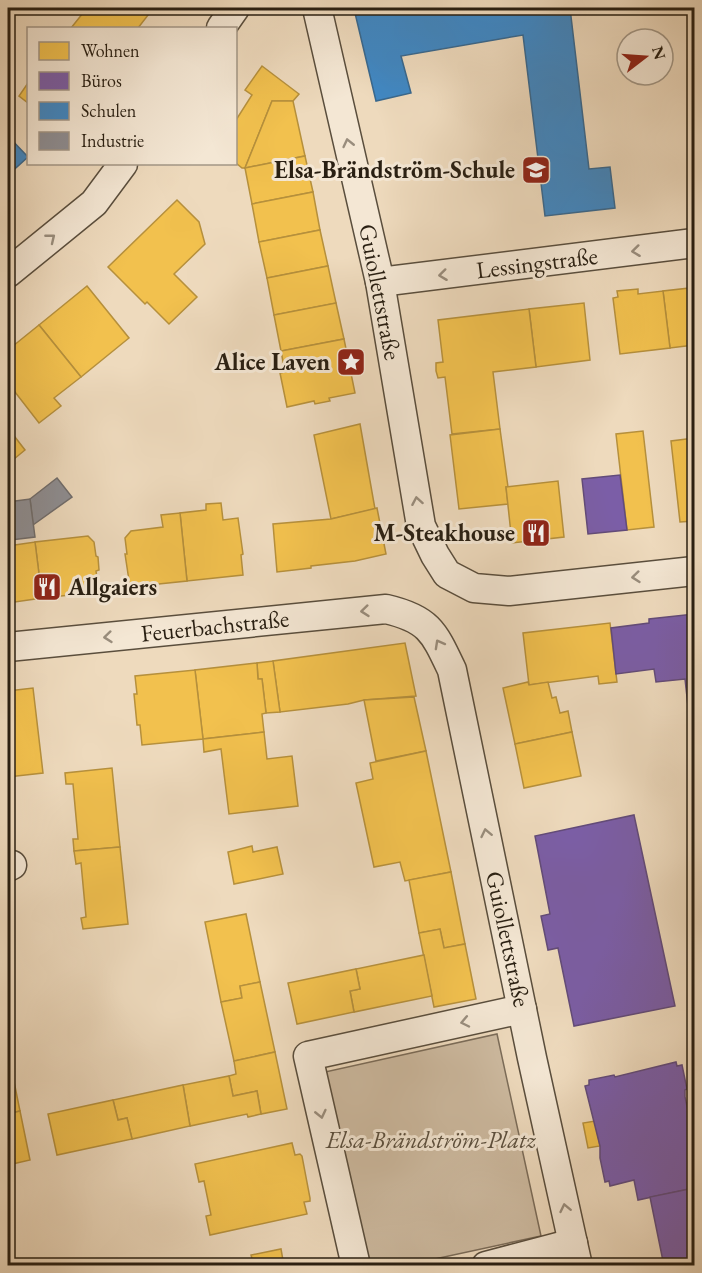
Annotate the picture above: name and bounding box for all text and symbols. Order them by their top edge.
legend [27,27,237,165]
north arrow [615,27,675,87]
text: Wohnen [81,39,140,62]
text: N [647,43,671,62]
text: Büros [81,69,122,92]
text: Schulen [81,99,137,122]
text: Industrie [81,129,144,152]
one-way arrow [343,138,356,148]
place label: Elsa-Brändström-Schule [274,154,515,185]
school or university icon: Elsa-Brändström-Schule [520,154,552,186]
street label: Guiollettstraße [352,221,409,363]
one-way arrow [44,234,55,245]
street label: Lessingstraße [474,240,599,285]
one-way arrow [632,244,641,256]
one-way arrow [438,268,448,281]
place label: Alice Laven [214,346,330,377]
place icon: Alice Laven [335,346,367,378]
one-way arrow [411,497,424,507]
place label: M-Steakhouse [374,517,515,548]
restaurant icon: M-Steakhouse [520,517,552,549]
one-way arrow [632,570,641,583]
restaurant icon: Allgaiers [31,571,63,603]
place label: Allgaiers [67,571,157,603]
street label: Feuerbachstraße [139,602,291,649]
one-way arrow [360,604,369,617]
one-way arrow [103,630,113,643]
one-way arrow [435,640,446,650]
one-way arrow [480,828,493,838]
street label: Guiollettstraße [479,868,538,1010]
one-way arrow [461,1015,471,1028]
one-way arrow [314,1108,327,1118]
park label: Elsa-Brändström-Platz [325,1124,536,1155]
one-way arrow [559,1204,572,1214]

